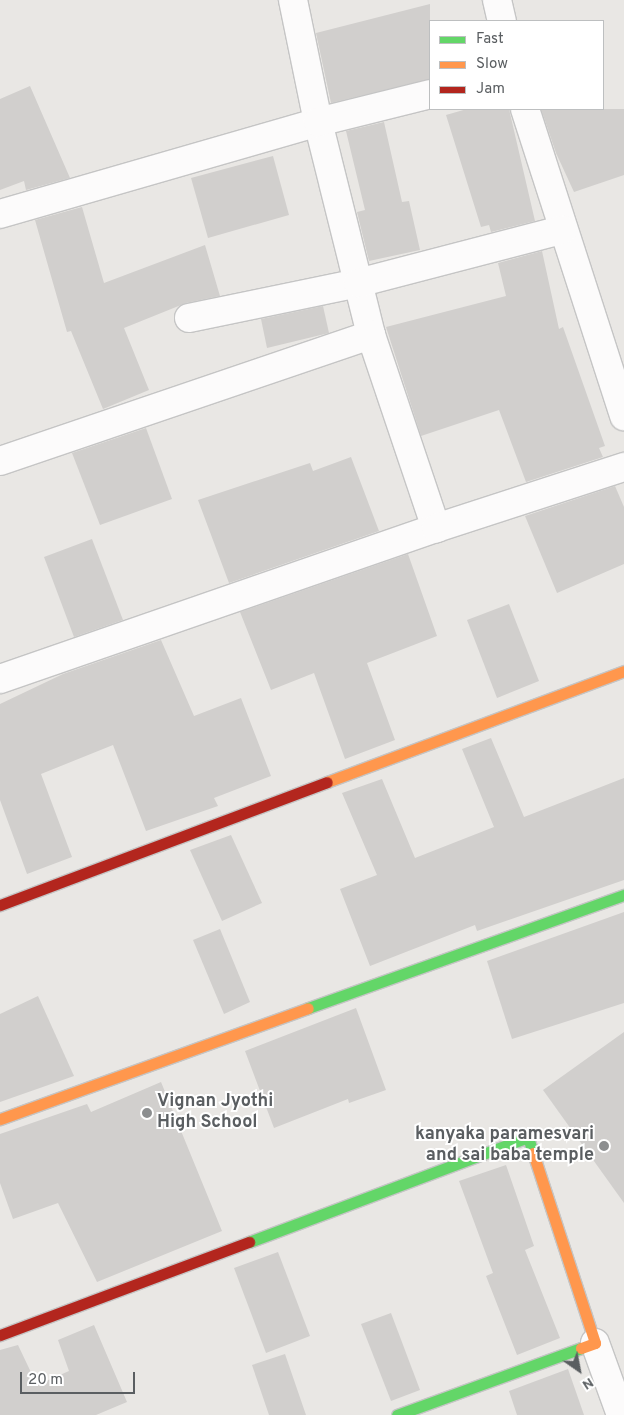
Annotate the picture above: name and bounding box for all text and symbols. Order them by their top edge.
legend [429,20,604,110]
text: Fast [476,30,504,49]
text: Slow [476,55,508,74]
text: Jam [476,80,505,99]
place label: Vignan Jyothi High School [157,1092,273,1134]
marker: Vignan Jyothi High School [141,1107,153,1119]
place label: kanyaka paramesvari and sai baba temple [415,1125,594,1168]
marker: kanyaka paramesvari and sai baba temple [598,1140,610,1152]
north arrow [554,1345,604,1395]
scale bar [22,1362,138,1394]
text: 20 m [28,1371,63,1390]
text: N [579,1373,596,1393]

